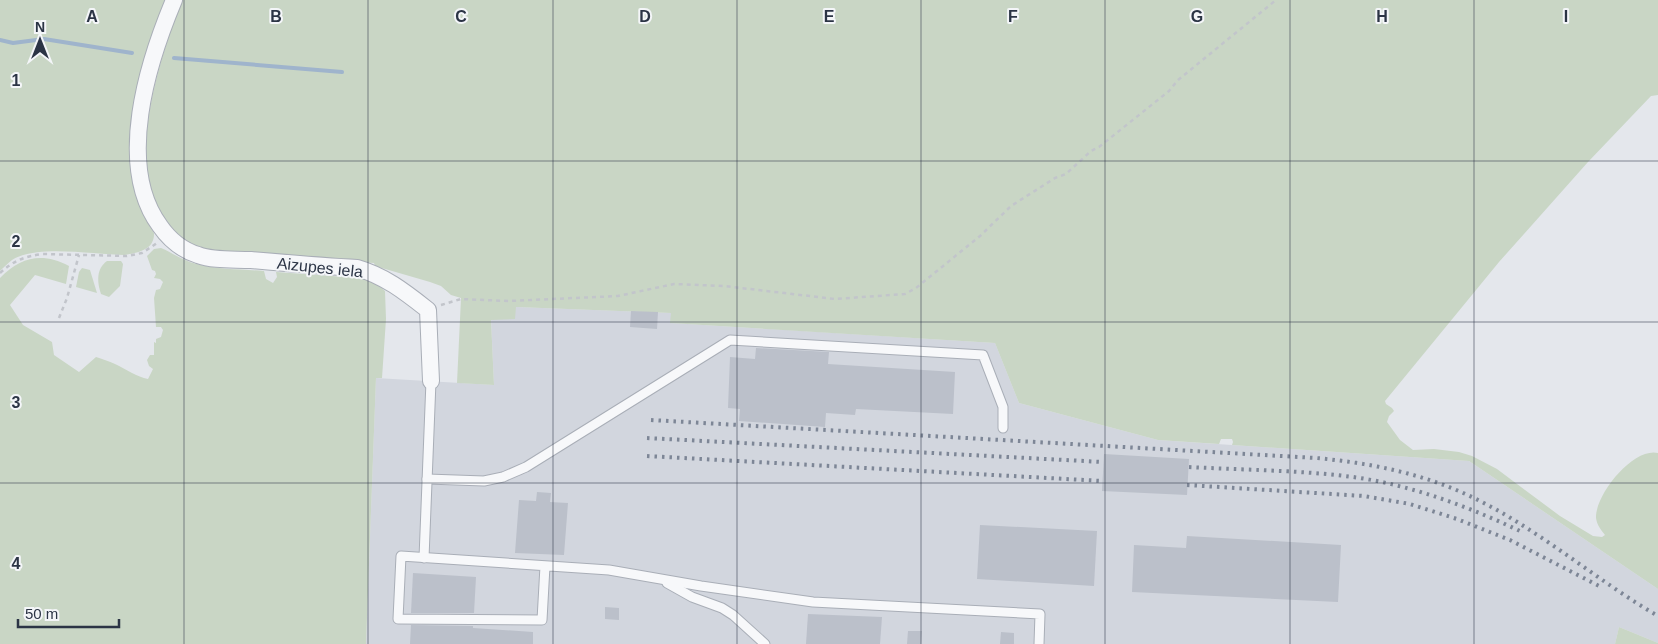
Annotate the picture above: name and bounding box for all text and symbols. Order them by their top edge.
text: A [86,8,98,25]
text: B [270,8,282,25]
text: C [455,8,467,25]
text: D [639,8,651,25]
text: E [824,8,835,25]
text: F [1008,8,1018,25]
text: G [1191,8,1203,25]
text: H [1376,8,1388,25]
text: I [1564,8,1568,25]
north arrow [15,15,65,65]
text: N [35,19,45,35]
text: 1 [12,72,21,89]
text: 2 [12,233,21,250]
street label: Aizupes iela [276,255,364,280]
text: 3 [12,394,21,411]
text: 4 [12,555,21,572]
scale bar [18,596,119,628]
text: 50 m [25,605,58,622]

